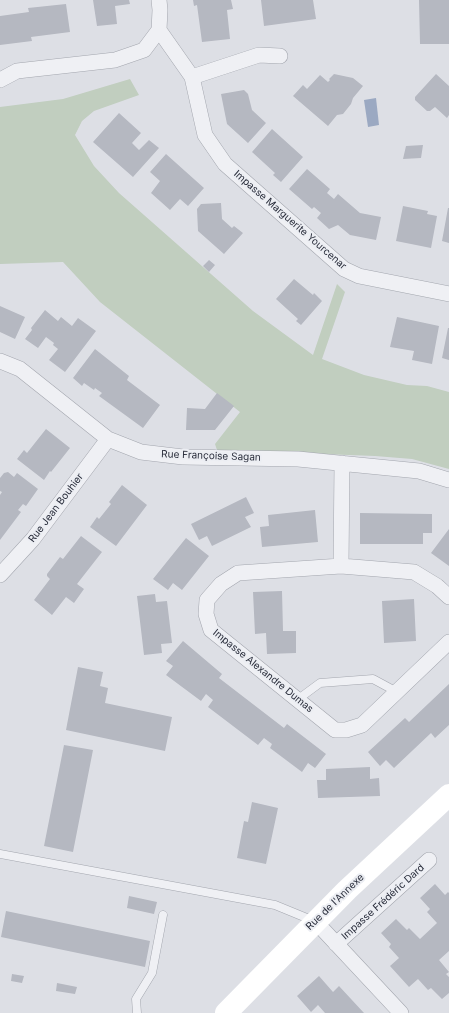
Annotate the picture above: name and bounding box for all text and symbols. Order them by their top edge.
street label: Impasse Marguerite Yourcenar [231,168,349,272]
street label: Rue Françoise Sagan [161,448,261,464]
street label: Rue Jean Bouhier [26,471,86,545]
street label: Impasse Alexandre Dumas [210,627,316,715]
street label: Impasse Frédéric Dard [339,862,427,942]
street label: Rue de l'Annexe [304,871,366,933]

